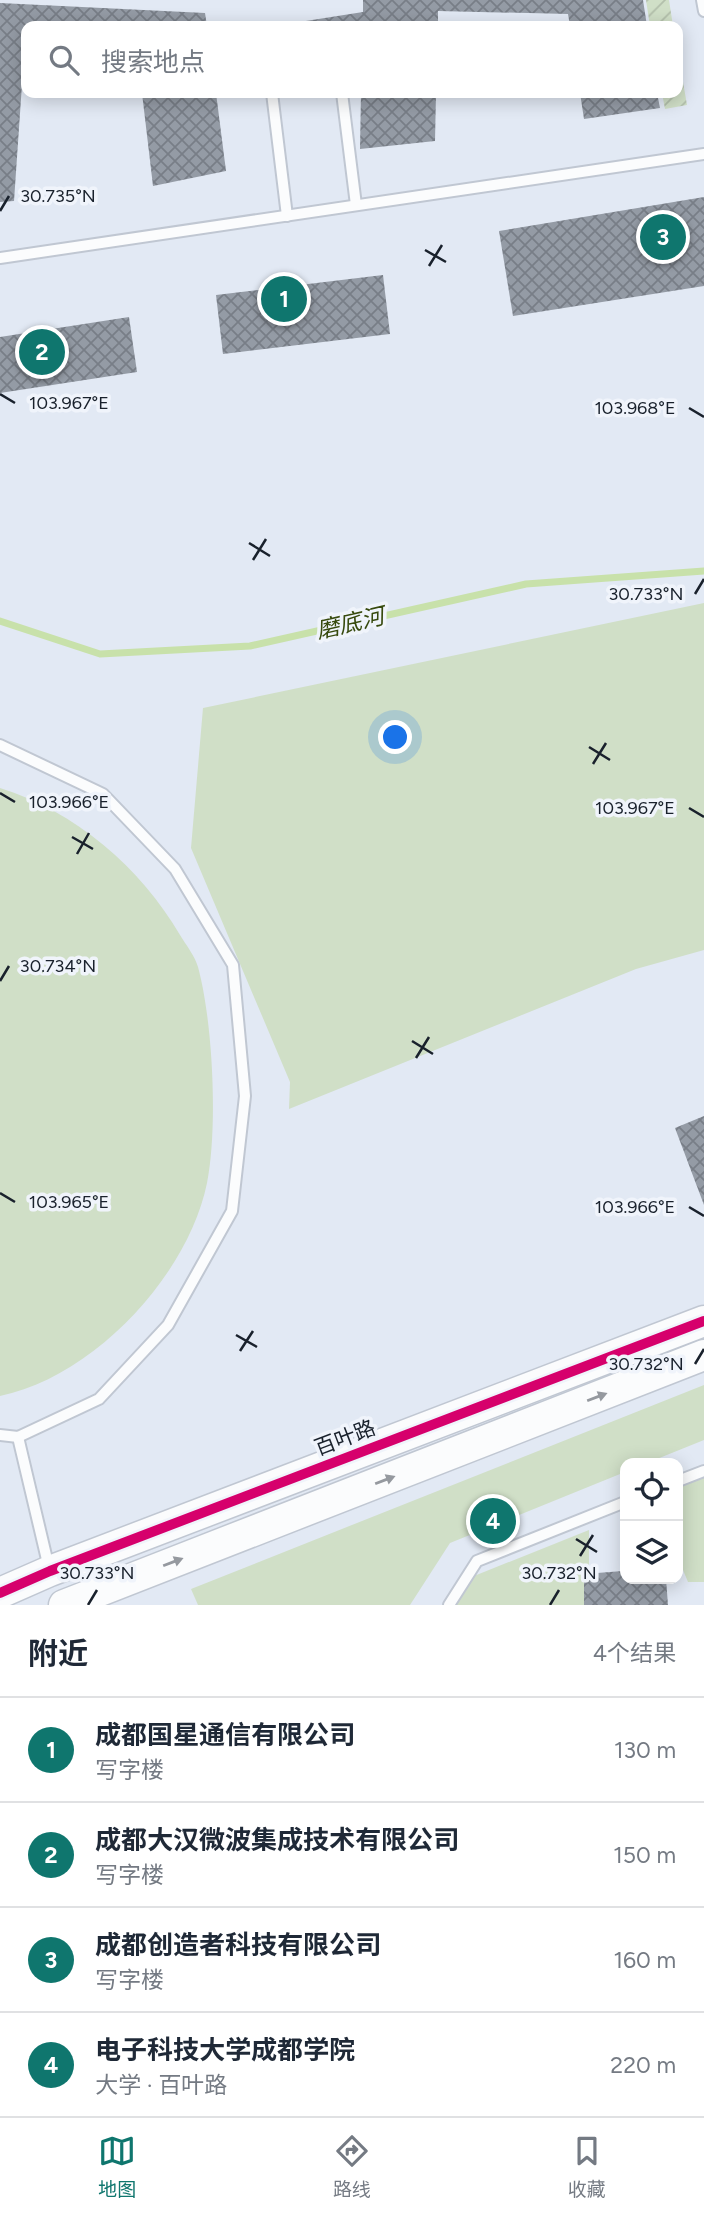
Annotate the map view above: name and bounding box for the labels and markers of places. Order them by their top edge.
pin: 3 [640,211,686,263]
pin: 1 [261,273,307,325]
pin: 2 [19,326,65,378]
pin: 4 [470,1495,516,1547]

